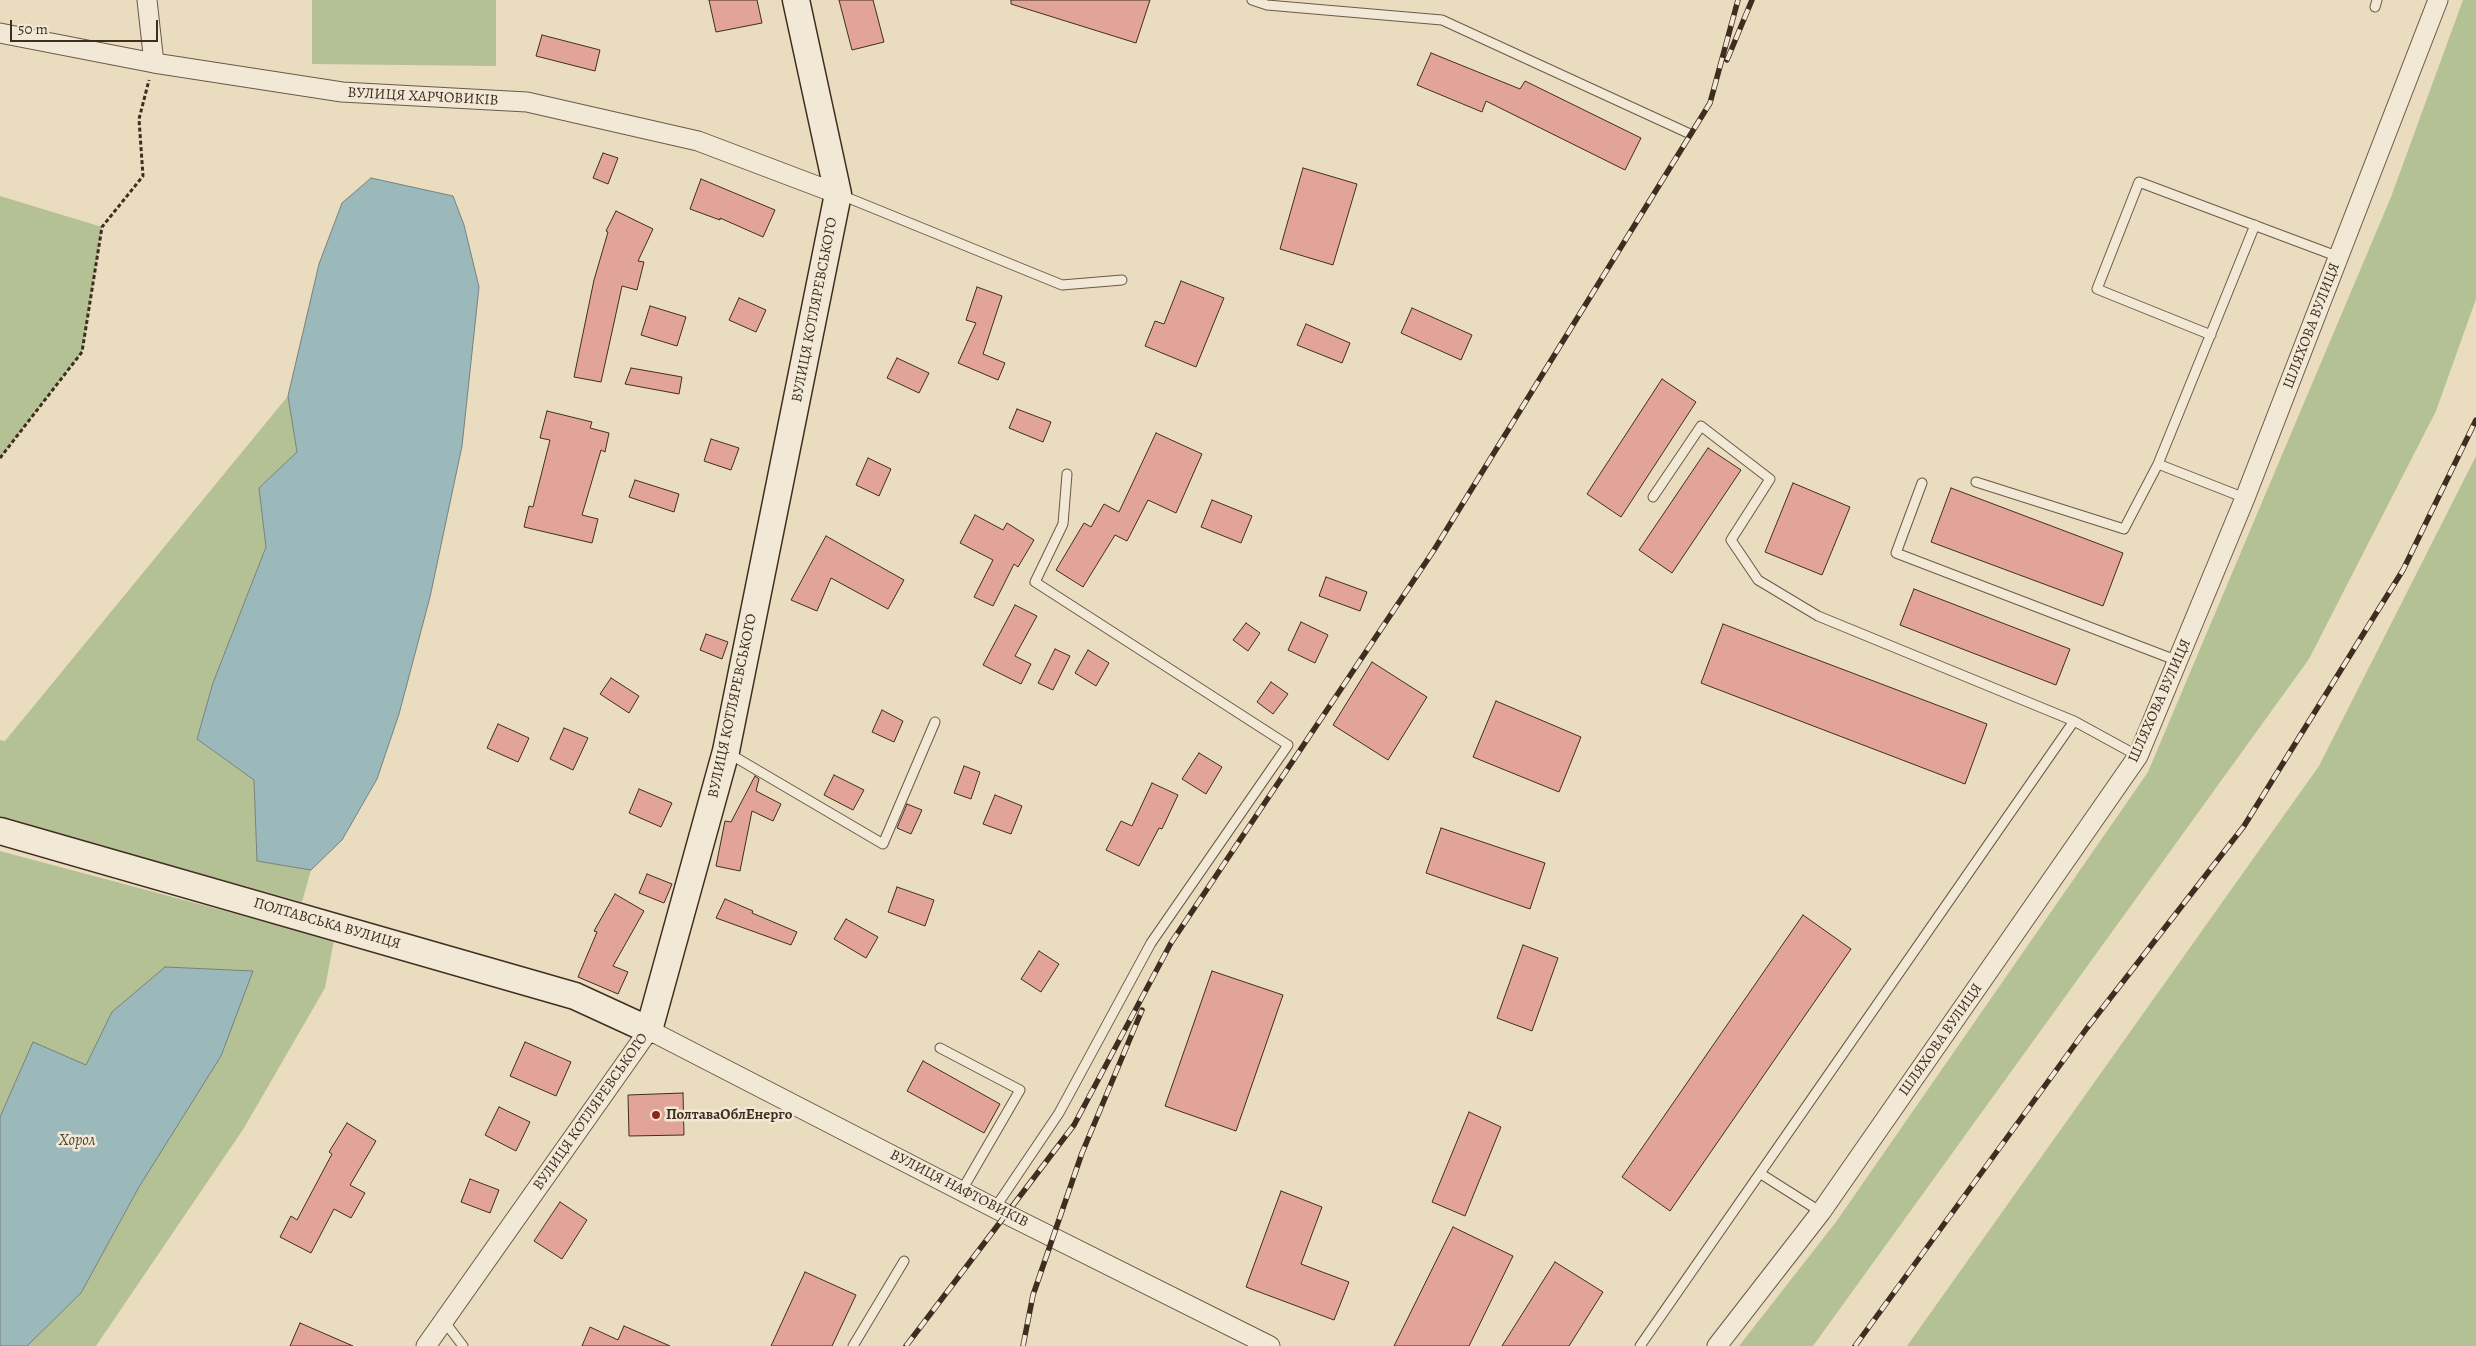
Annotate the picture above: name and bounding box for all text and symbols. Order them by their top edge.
scale bar [12,10,160,42]
text: 50 m [18,19,48,39]
street label: ВУЛИЦЯ ХАРЧОВИКІВ [347,84,499,110]
street label: ВУЛИЦЯ КОТЛЯРЕВСЬКОГО [788,216,842,404]
street label: ШЛЯХОВА ВУЛИЦЯ [2280,260,2344,392]
street label: ВУЛИЦЯ КОТЛЯРЕВСЬКОГО [705,612,761,800]
street label: ШЛЯХОВА ВУЛИЦЯ [2125,636,2195,766]
street label: ПОЛТАВСЬКА ВУЛИЦЯ [251,894,403,954]
street label: ШЛЯХОВА ВУЛИЦЯ [1895,980,1987,1100]
street label: ВУЛИЦЯ КОТЛЯРЕВСЬКОГО [530,1030,652,1194]
place label: ПолтаваОблЕнерго [666,1106,792,1124]
marker: ПолтаваОблЕнерго [650,1109,662,1121]
water label: Хорол [59,1131,95,1151]
street label: ВУЛИЦЯ НАФТОВИКІВ [887,1146,1031,1232]

